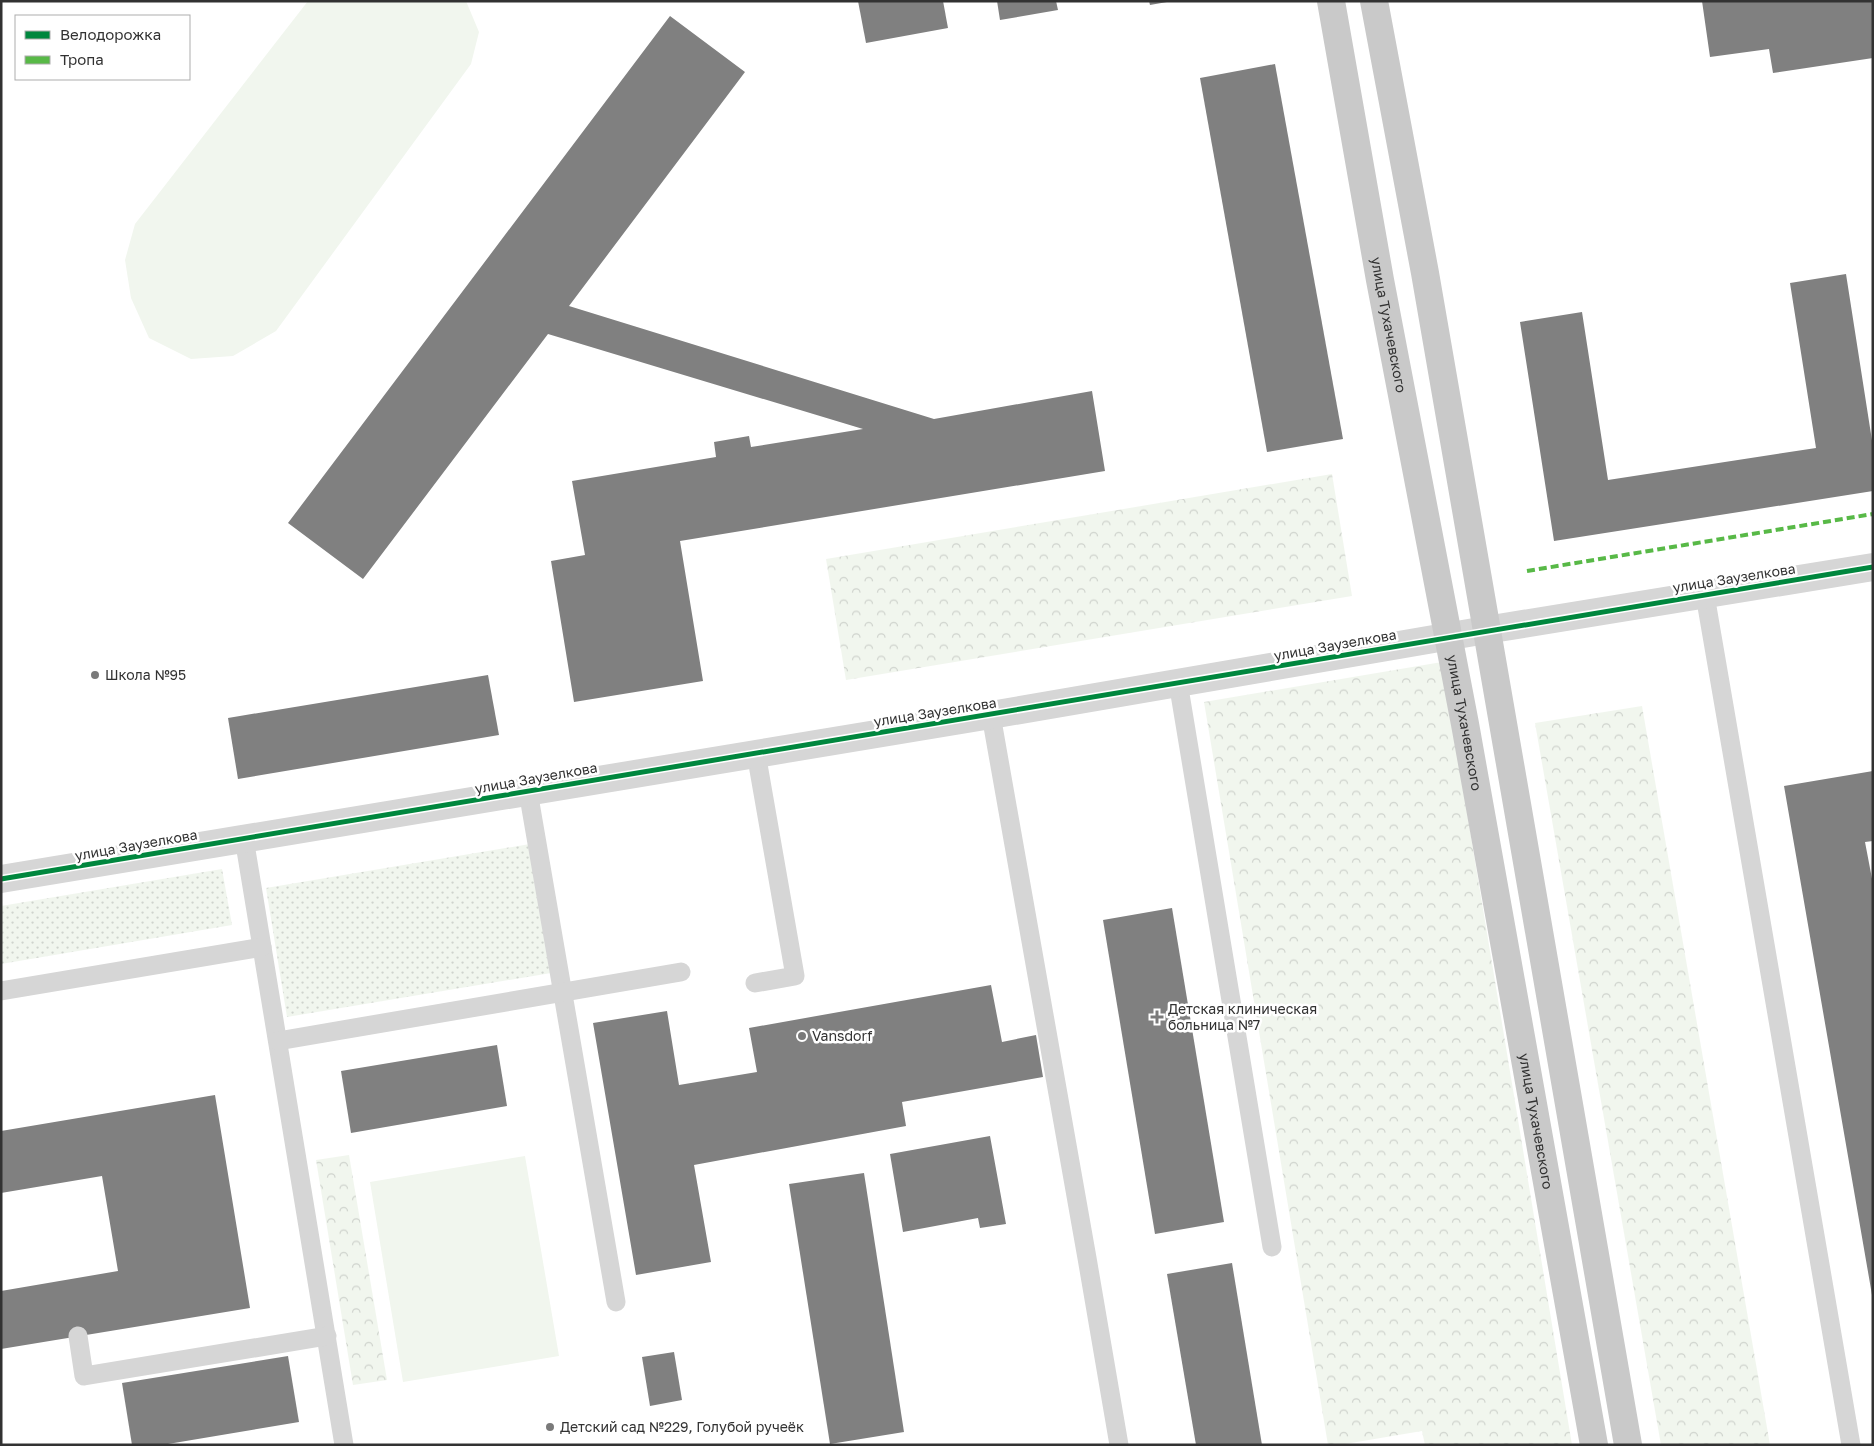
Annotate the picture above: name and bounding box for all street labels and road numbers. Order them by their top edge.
street label: улица Тухачевского [1368,256,1410,394]
street label: улица Заузелкова [1671,559,1797,596]
street label: улица Заузелкова [1272,625,1398,664]
street label: улица Тухачевского [1444,653,1486,792]
street label: улица Заузелкова [872,693,998,730]
street label: улица Заузелкова [473,758,599,797]
street label: улица Заузелкова [73,825,199,864]
street label: улица Тухачевского [1516,1052,1557,1191]

